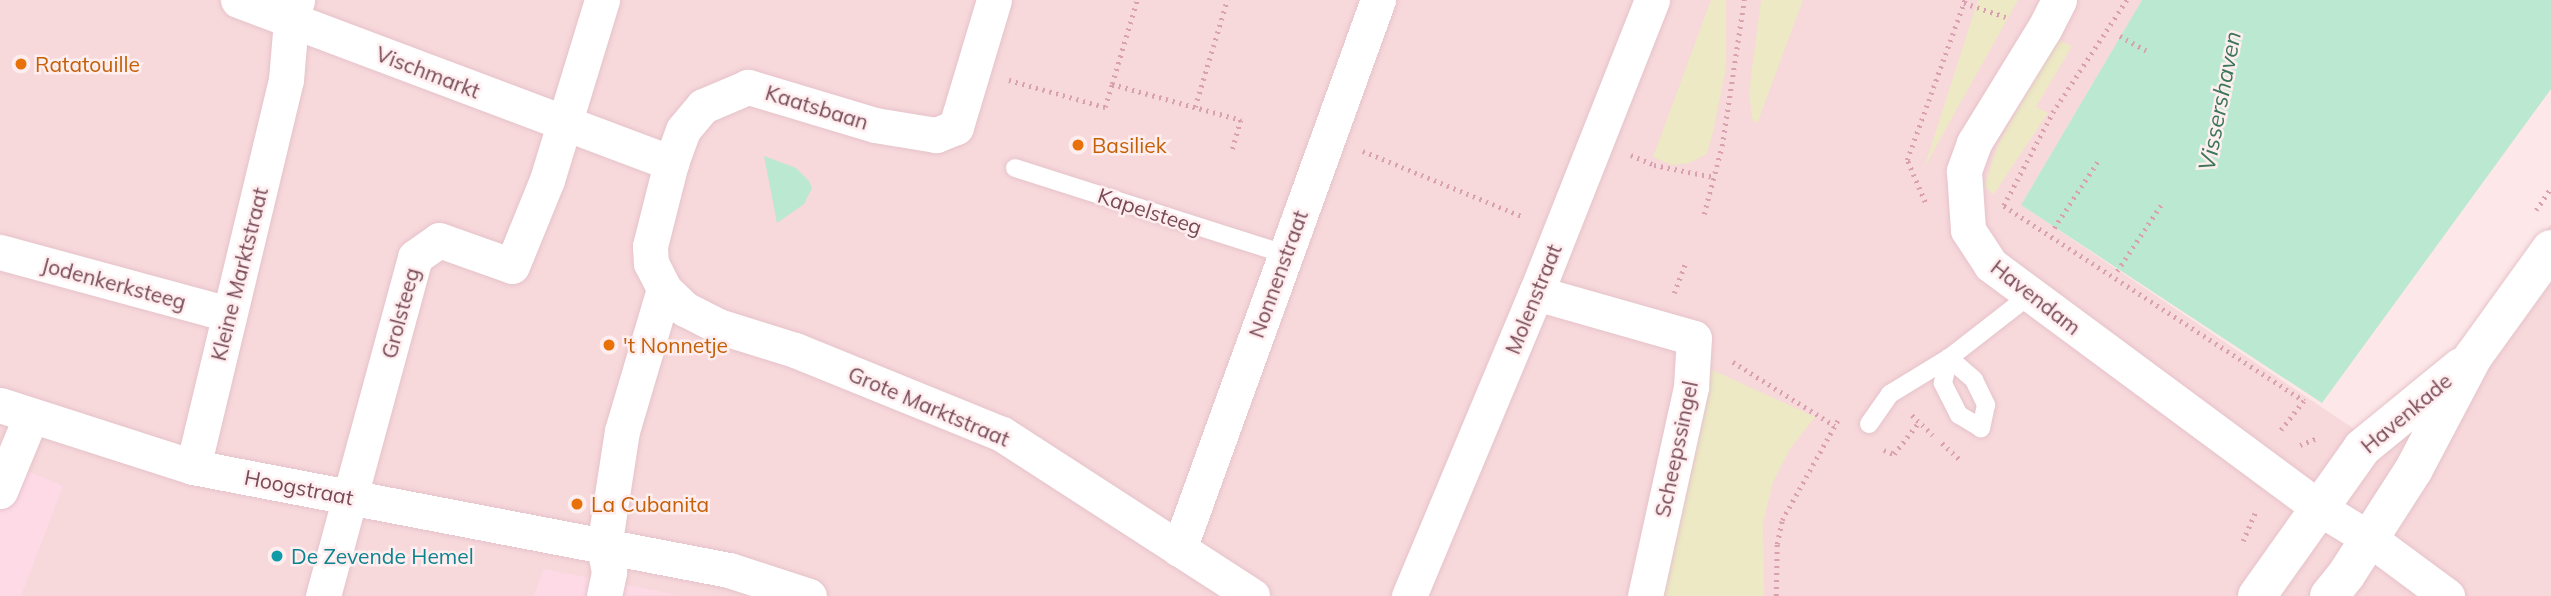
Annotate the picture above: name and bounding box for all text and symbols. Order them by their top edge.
water label: Vissershaven [2193,29,2247,173]
street label: Vischmarkt [372,41,484,103]
place label: Ratatouille [35,51,140,77]
marker: Ratatouille [13,56,29,72]
street label: Kaatsbaan [762,79,872,135]
place label: Basiliek [1092,132,1167,158]
marker: Basiliek [1070,137,1086,153]
street label: Kapelsteeg [1095,182,1205,240]
street label: Kleine Marktstraat [205,185,273,363]
street label: Nonnenstraat [1243,207,1313,341]
street label: Molenstraat [1500,240,1566,358]
street label: Jodenkerksteeg [39,252,189,314]
street label: Havendam [1986,254,2086,340]
street label: Grolsteeg [376,265,424,361]
place label: 't Nonnetje [623,332,728,358]
marker: 't Nonnetje [601,337,617,353]
street label: Grote Marktstraat [845,361,1013,451]
street label: Havenkade [2356,368,2456,458]
street label: Scheepssingel [1649,379,1703,519]
street label: Hoogstraat [242,464,356,510]
place label: La Cubanita [591,491,709,517]
marker: La Cubanita [569,496,585,512]
place label: De Zevende Hemel [291,543,474,569]
marker: De Zevende Hemel [269,548,285,564]

